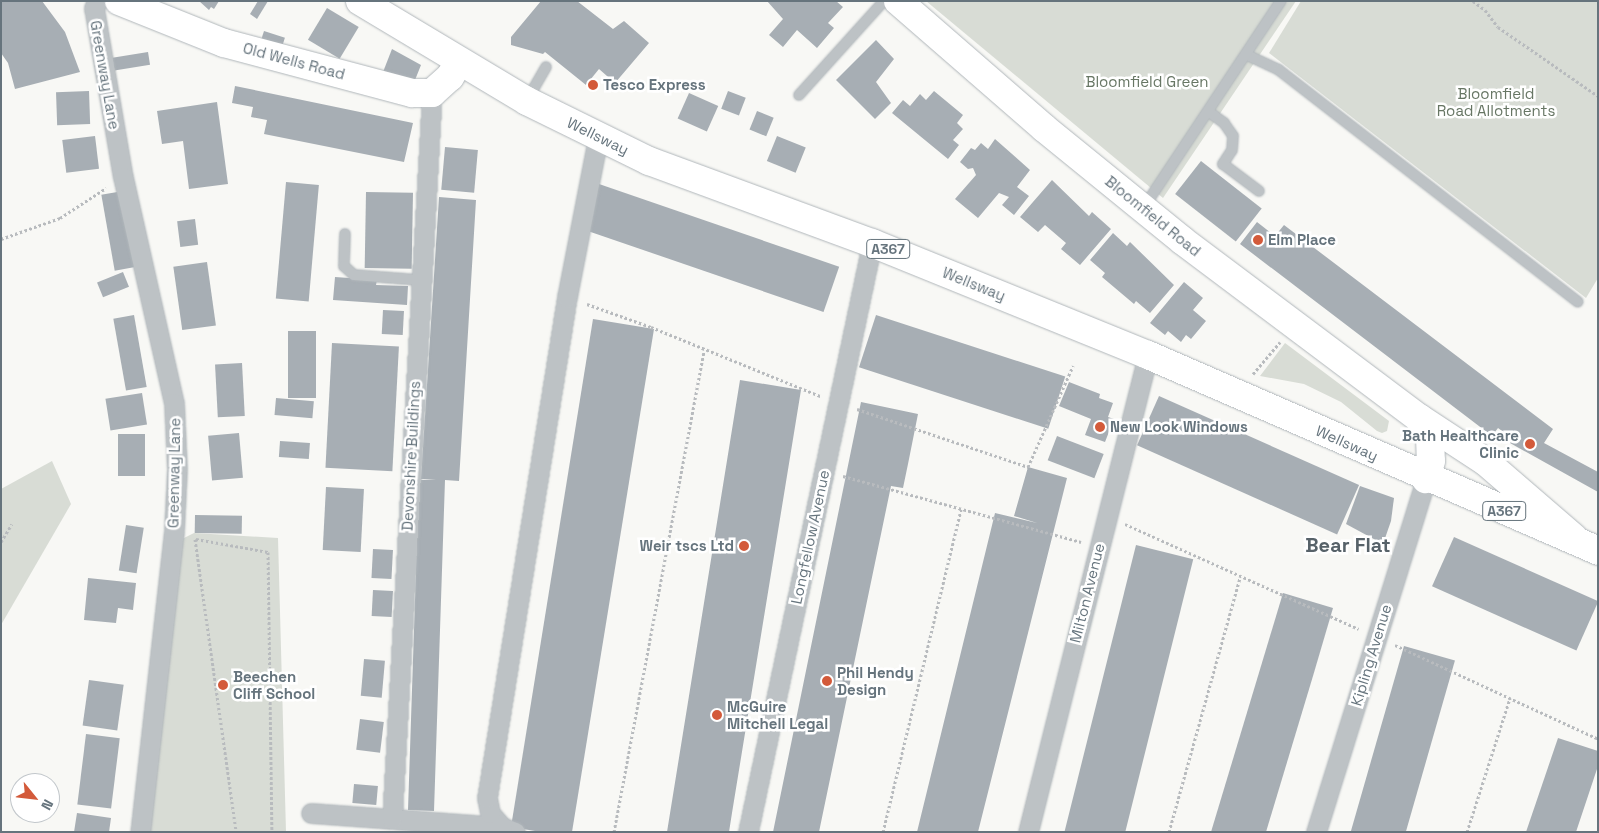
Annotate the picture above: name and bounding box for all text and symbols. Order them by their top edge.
street label: Greenway Lane [87,19,123,131]
street label: Old Wells Road [241,39,347,83]
park label: Bloomfield Green [1085,73,1209,91]
place label: Tesco Express [603,76,706,94]
marker: Tesco Express [587,79,599,91]
park label: Bloomfield Road Allotments [1437,84,1555,119]
street label: Wellsway [564,113,632,159]
street label: Bloomfield Road [1102,172,1204,260]
place label: Elm Place [1268,231,1336,249]
marker: Elm Place [1252,234,1264,246]
road number: A367 [866,238,910,260]
street label: Wellsway [940,263,1008,305]
street label: Devonshire Buildings [398,381,424,531]
street label: Greenway Lane [164,418,184,528]
place label: New Look Windows [1110,418,1248,436]
marker: New Look Windows [1094,421,1106,433]
street label: Wellsway [1313,421,1381,465]
place label: Bath Healthcare Clinic [1402,426,1519,461]
marker: Bath Healthcare Clinic [1523,437,1537,451]
street label: Longfellow Avenue [787,468,833,606]
road number: A367 [1482,500,1526,522]
district label: Bear Flat [1305,533,1391,557]
place label: Weir tscs Ltd [640,537,734,555]
marker: Weir tscs Ltd [738,540,750,552]
street label: Milton Avenue [1066,541,1108,645]
street label: Kipling Avenue [1347,602,1395,708]
place label: Phil Hendy Design [837,663,914,698]
place label: Beechen Cliff School [233,667,315,702]
marker: Phil Hendy Design [821,675,833,687]
marker: Beechen Cliff School [217,679,229,691]
place label: McGuire Mitchell Legal [727,697,828,732]
marker: McGuire Mitchell Legal [711,709,723,721]
north arrow [10,773,60,823]
text: N [37,796,57,813]

